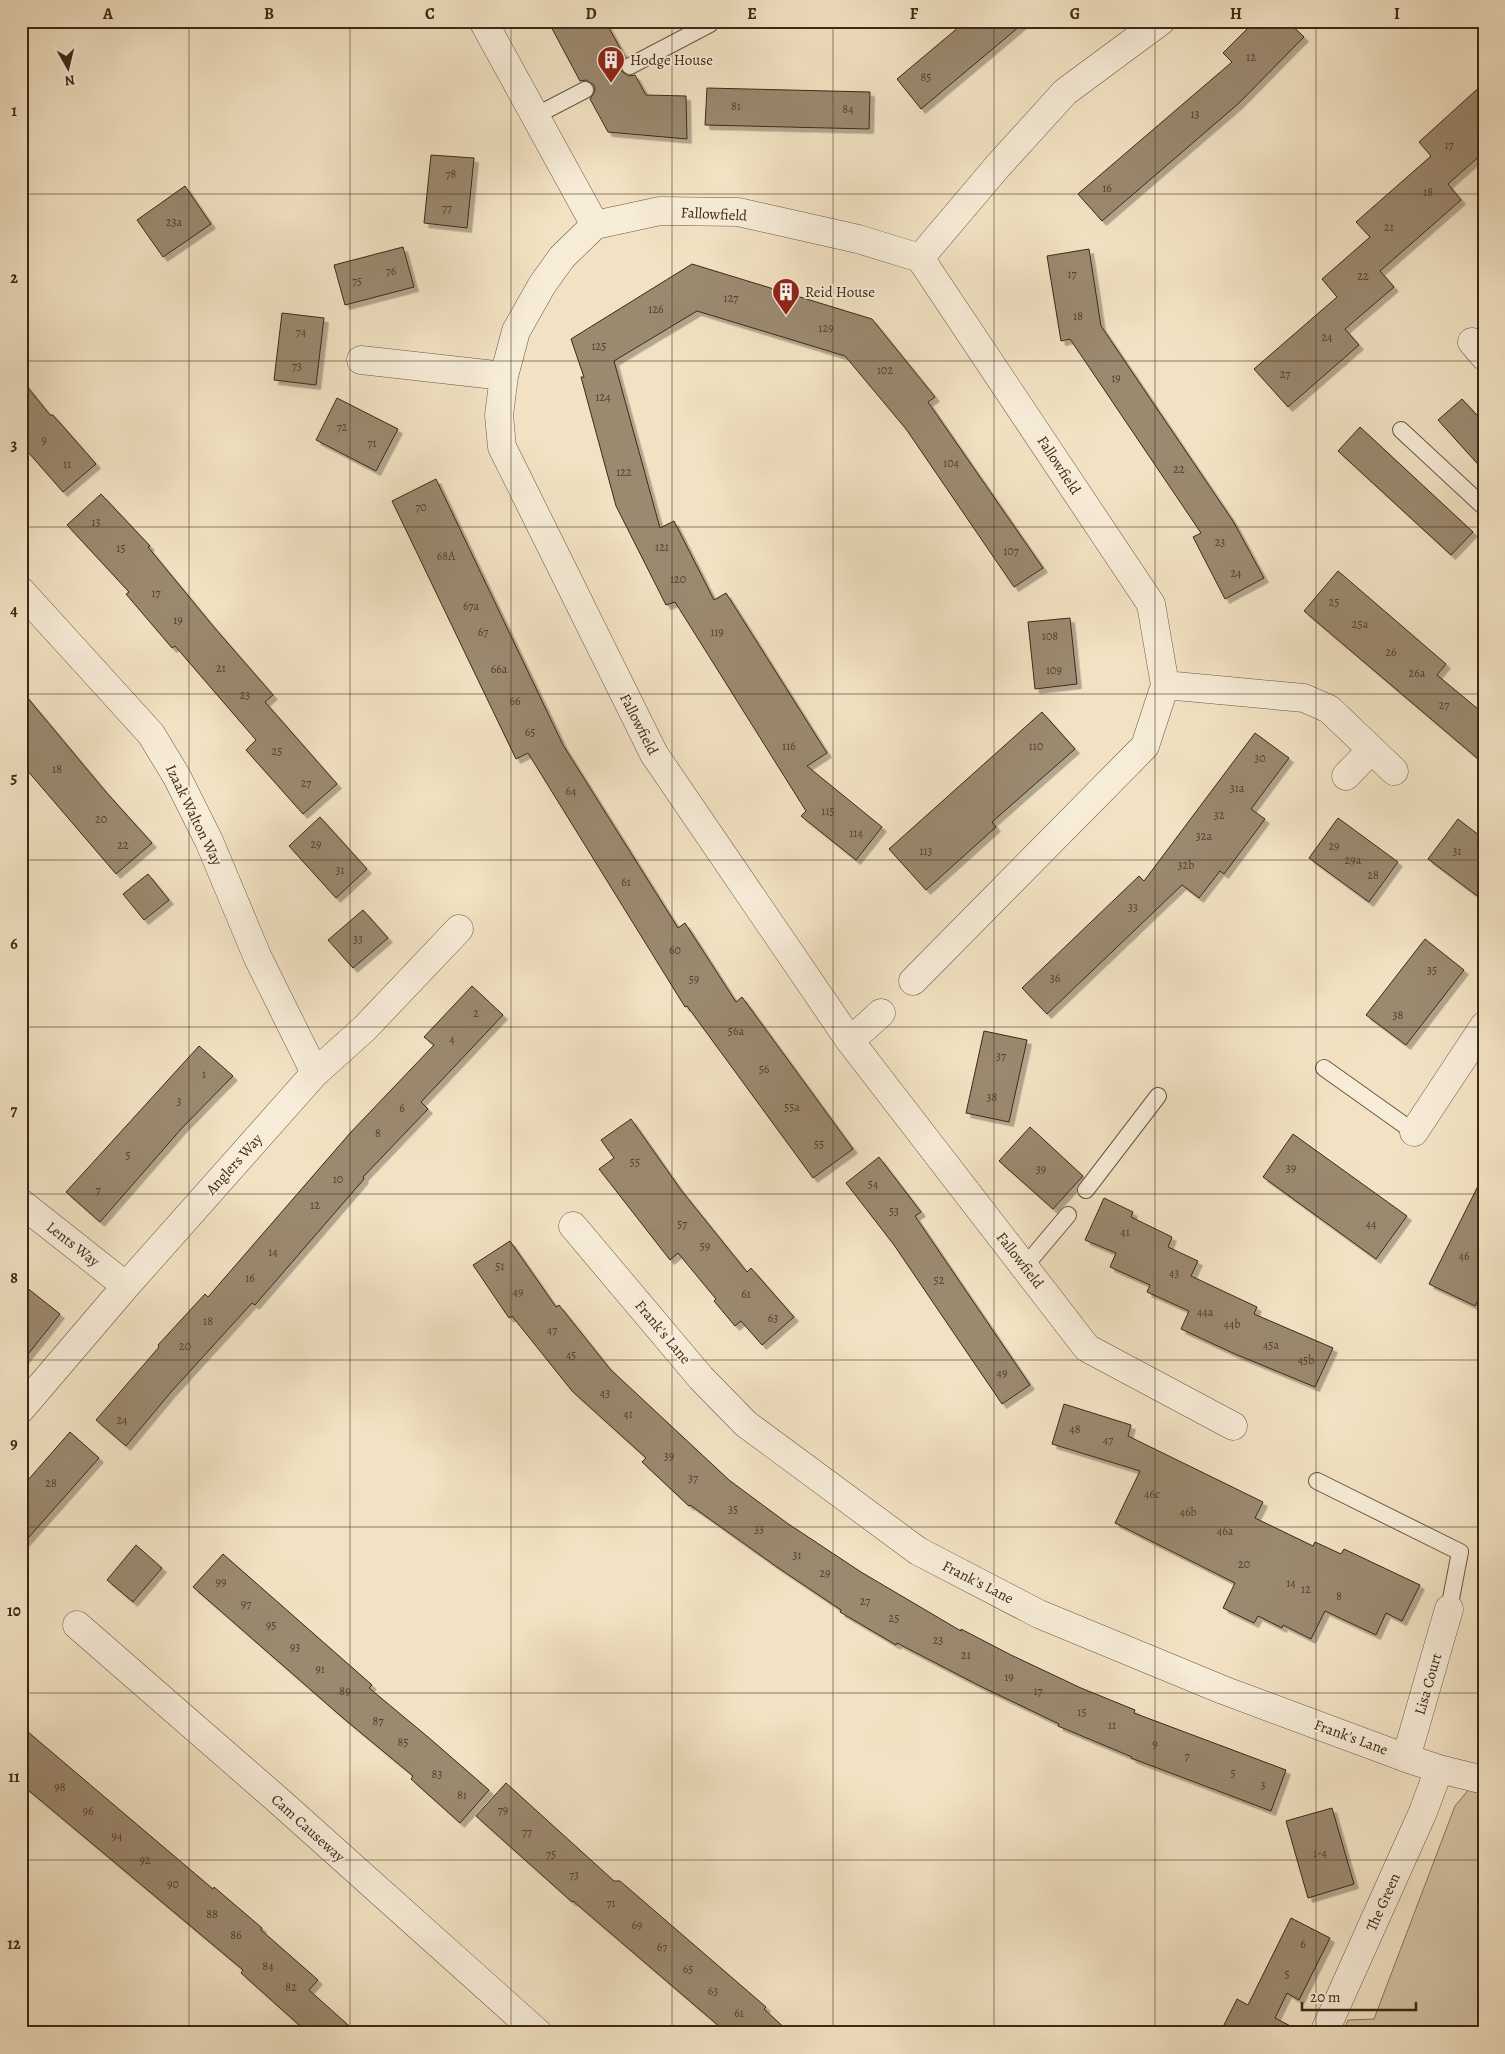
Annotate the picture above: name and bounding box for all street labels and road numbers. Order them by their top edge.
street label: Fallowfield [680,202,749,226]
street label: Fallowfield [1033,432,1086,499]
street label: Fallowfield [615,690,663,759]
street label: Izaak Walton Way [161,761,227,869]
street label: Anglers Way [201,1129,267,1199]
street label: Lents Way [42,1217,104,1271]
street label: Fallowfield [992,1228,1049,1293]
street label: Frank's Lane [630,1296,696,1368]
street label: Frank's Lane [939,1556,1017,1609]
street label: Lisa Court [1410,1651,1446,1717]
street label: Frank's Lane [1311,1714,1391,1760]
street label: Cam Causeway [267,1790,349,1867]
street label: The Green [1361,1870,1405,1934]

